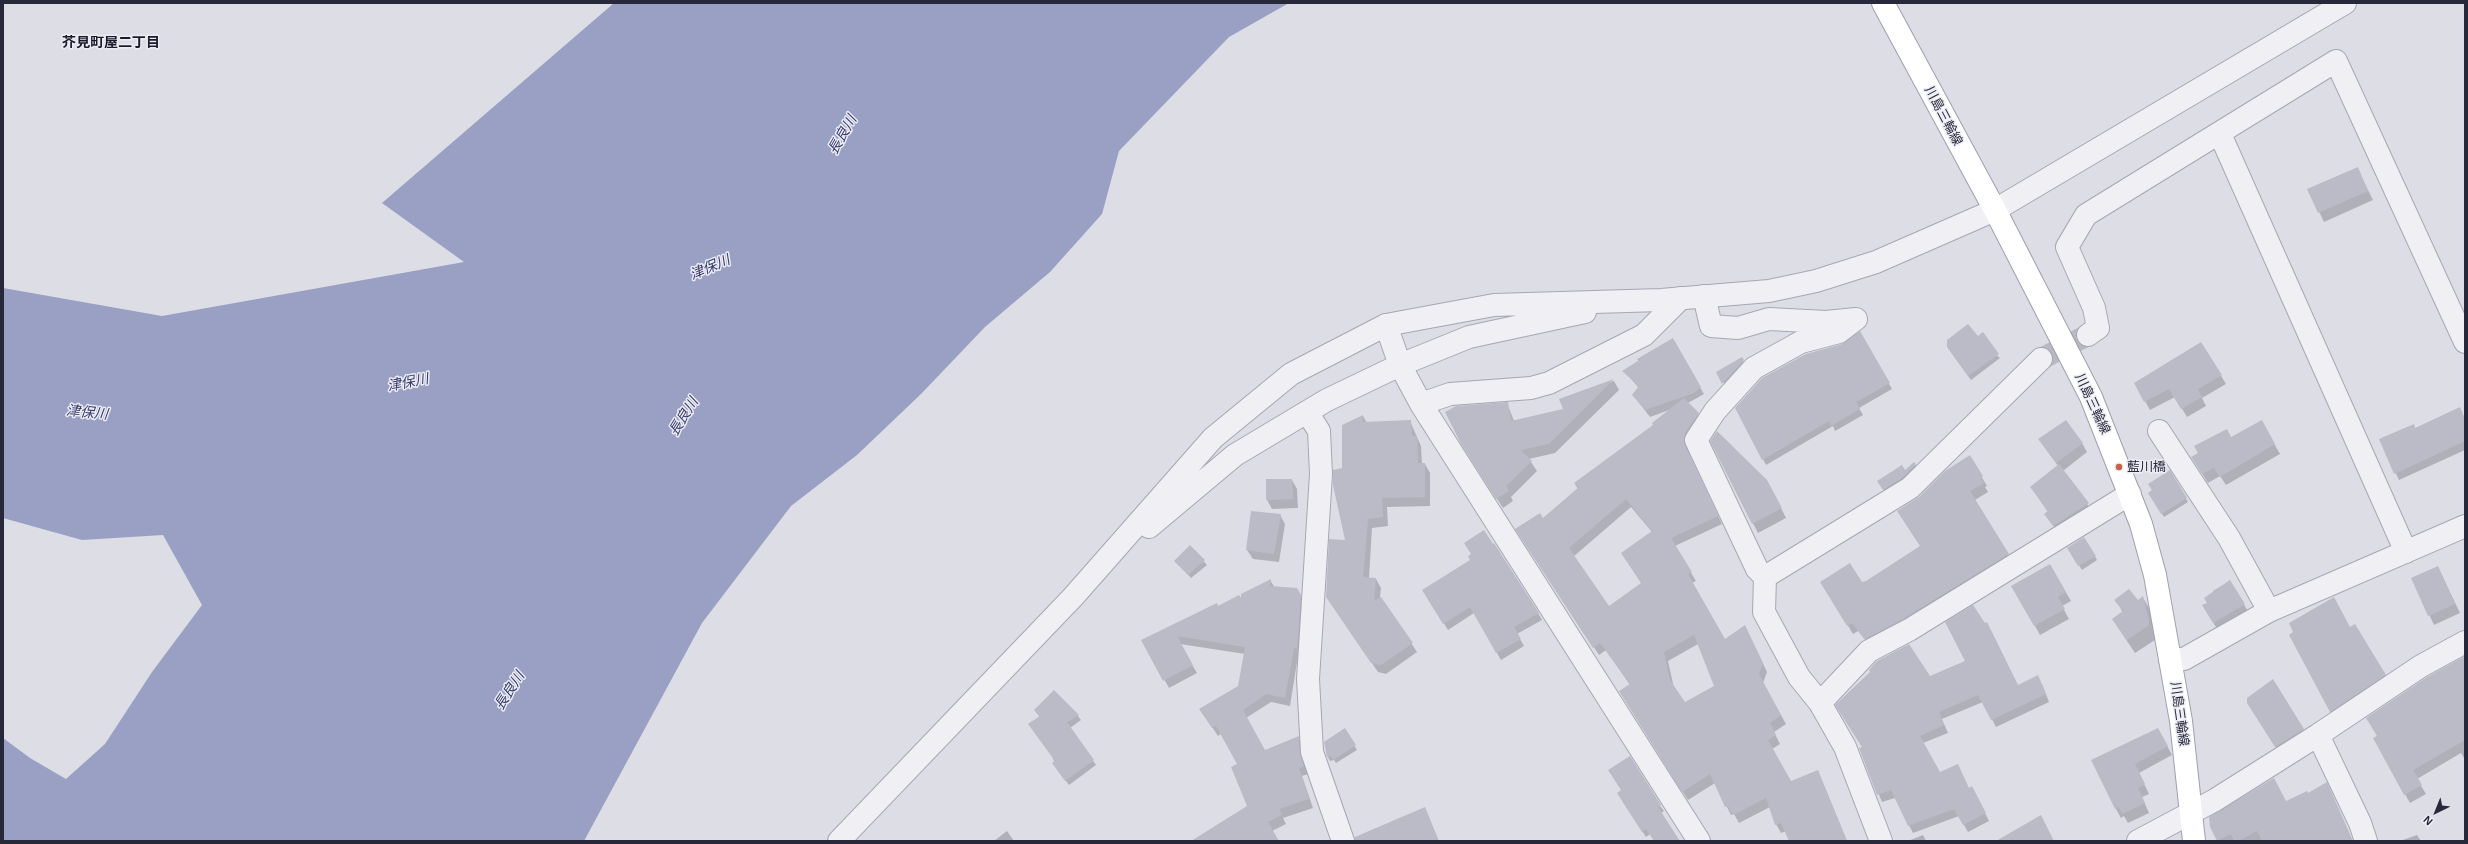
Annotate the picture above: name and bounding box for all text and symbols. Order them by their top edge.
district label: 芥見町屋二丁目 [62,35,160,51]
street label: 川島三輪線 [1921,84,1965,148]
water label: 長良川 [825,113,861,157]
water label: 津保川 [687,252,733,284]
water label: 津保川 [386,371,430,395]
street label: 川島三輪線 [2071,371,2113,437]
water label: 長良川 [666,395,702,439]
water label: 津保川 [65,402,109,424]
place label: 藍川橋 [2127,459,2166,475]
marker: 藍川橋 [2114,462,2124,472]
water label: 長良川 [492,669,528,713]
street label: 川島三輪線 [2167,681,2191,747]
north arrow [2416,792,2456,832]
text: N [2421,814,2435,828]

